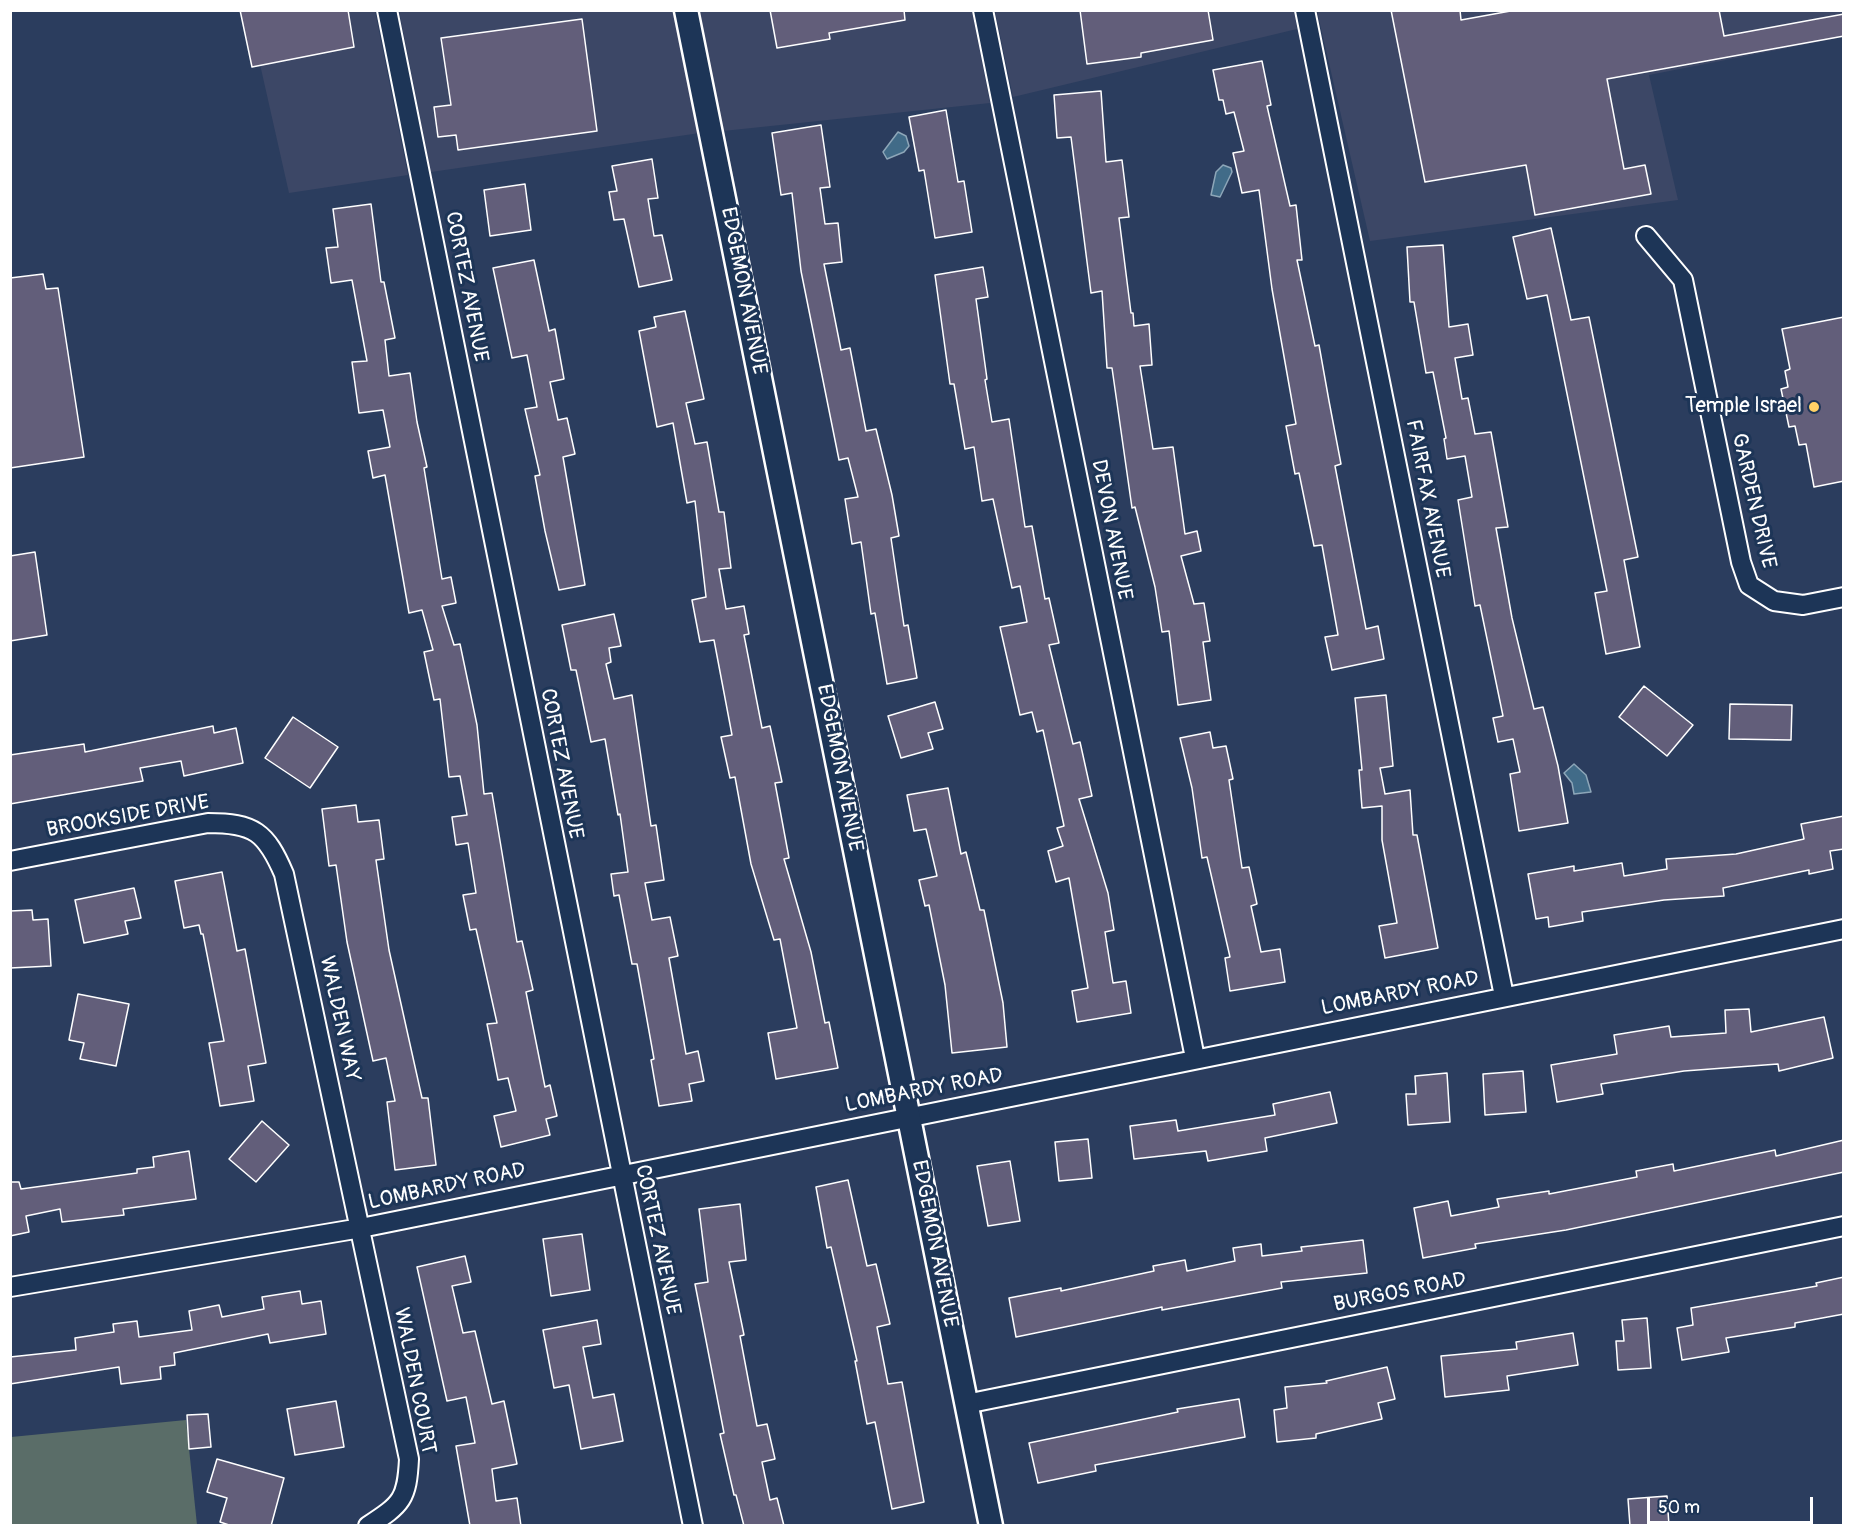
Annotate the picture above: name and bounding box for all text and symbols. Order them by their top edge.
street label: EDGEMON AVENUE [714,205,772,377]
street label: CORTEZ AVENUE [439,210,493,364]
place label: Temple Israel [1685,394,1802,420]
marker: Temple Israel [1807,400,1821,414]
street label: FAIRFAX AVENUE [1399,418,1455,580]
street label: GARDEN DRIVE [1725,431,1781,571]
street label: DEVON AVENUE [1085,458,1137,602]
street label: EDGEMON AVENUE [810,682,868,854]
street label: CORTEZ AVENUE [534,687,588,841]
street label: BROOKSIDE DRIVE [45,790,211,844]
street label: WALDEN WAY [313,954,365,1084]
street label: LOMBARDY ROAD [1319,966,1481,1022]
street label: LOMBARDY ROAD [843,1063,1005,1119]
street label: LOMBARDY ROAD [366,1158,528,1216]
street label: EDGEMON AVENUE [905,1158,963,1330]
street label: CORTEZ AVENUE [629,1163,685,1317]
street label: BURGOS ROAD [1332,1268,1468,1318]
street label: WALDEN COURT [387,1306,441,1456]
scale bar [1650,1485,1816,1523]
text: 50 m [1658,1496,1700,1519]

